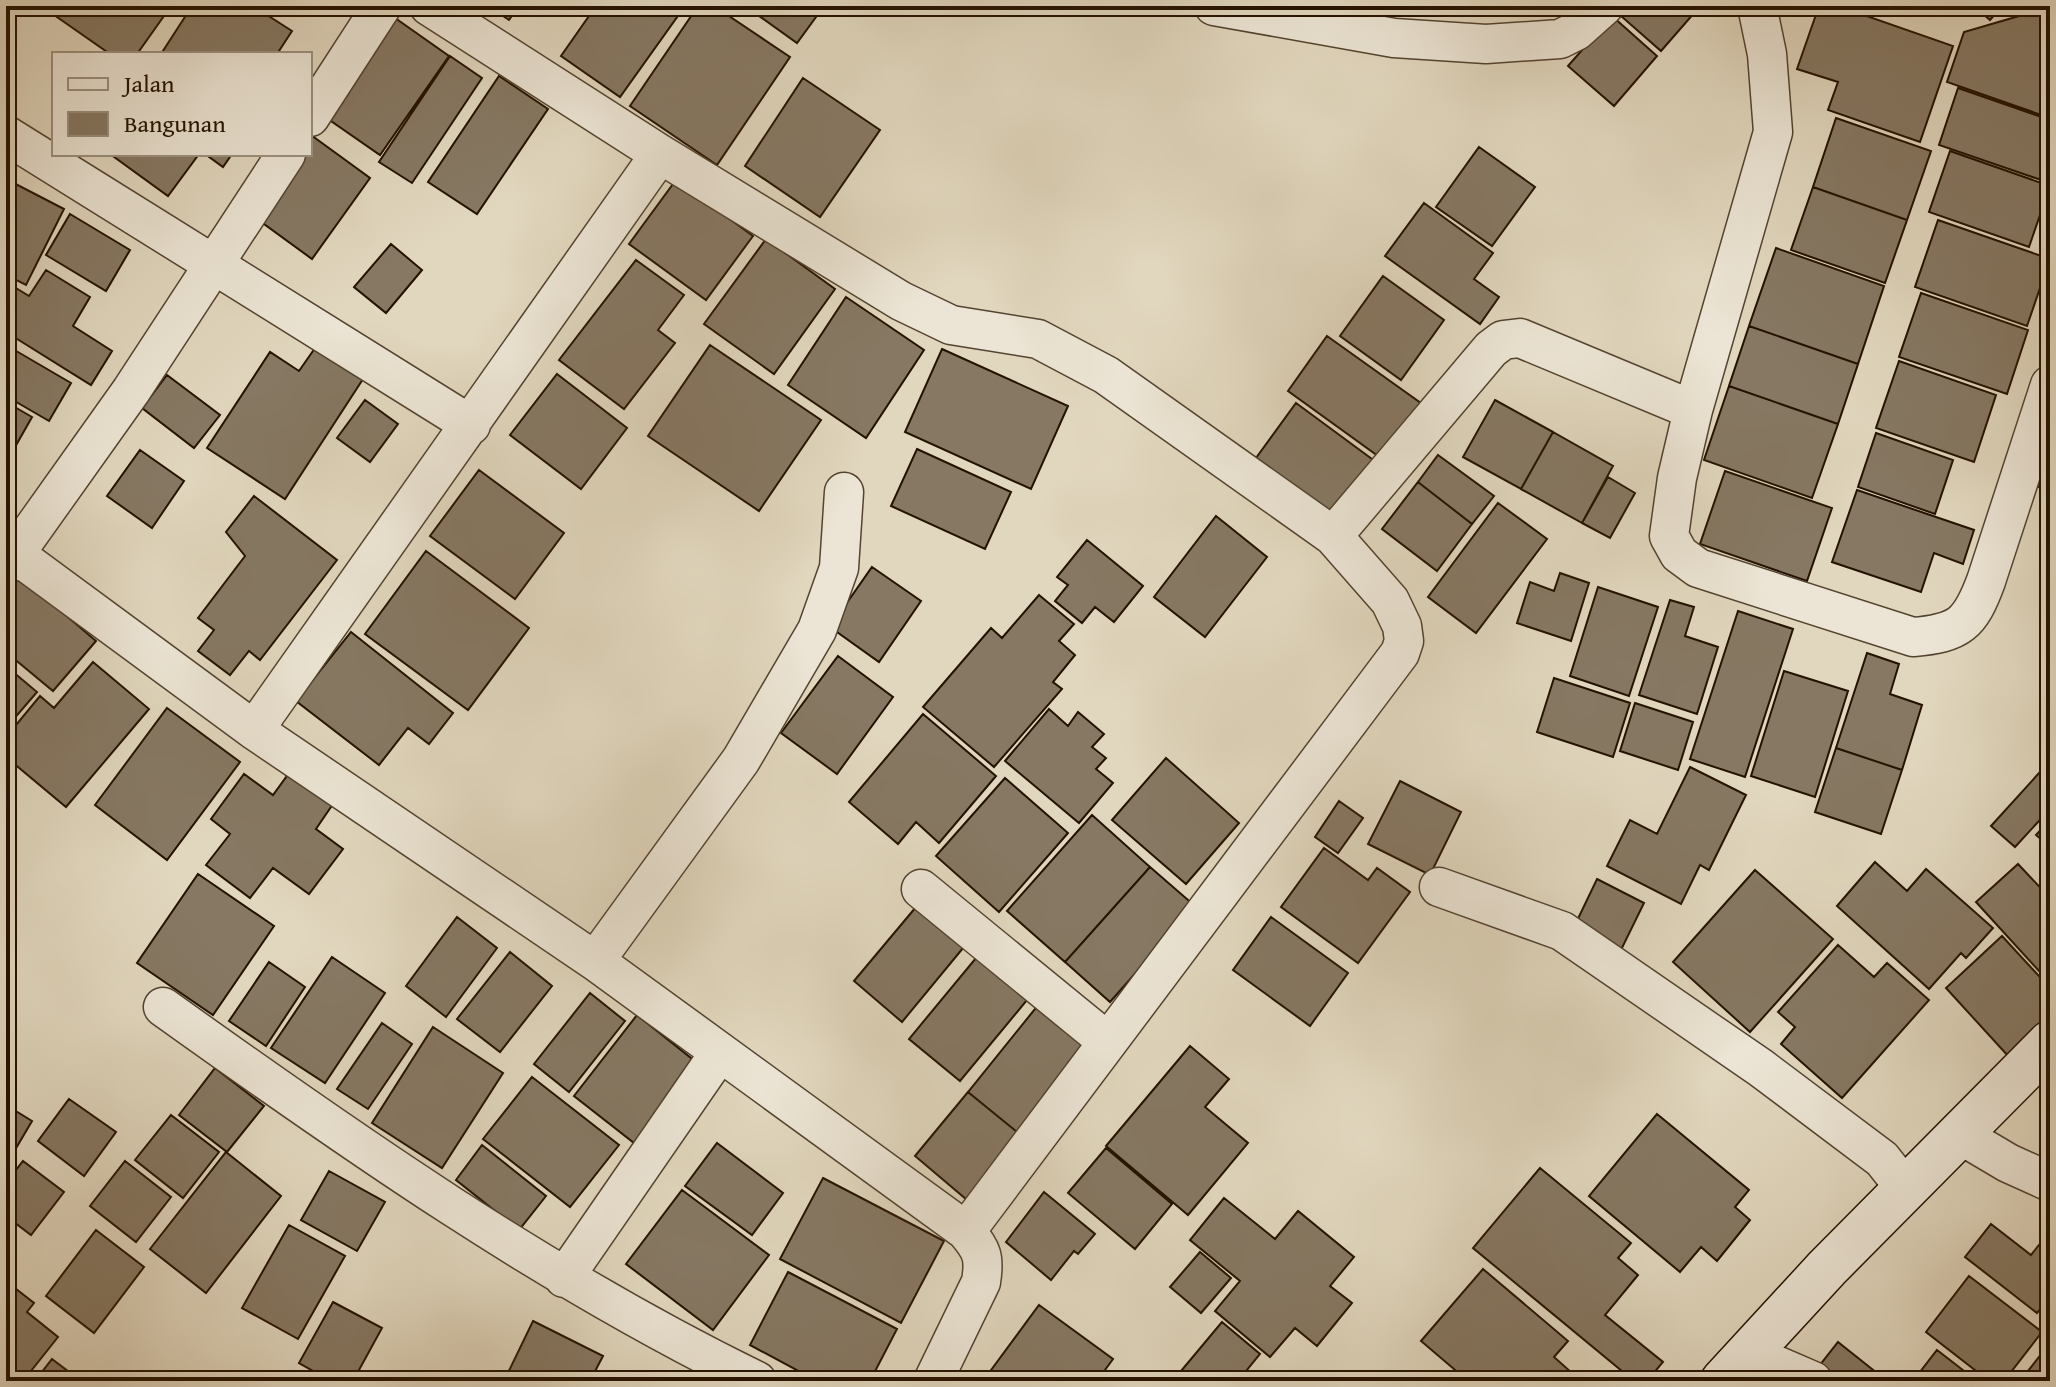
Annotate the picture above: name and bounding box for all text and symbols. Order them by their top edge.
legend [52,52,312,156]
text: Jalan [121,66,175,101]
text: Bangunan [124,106,226,141]

